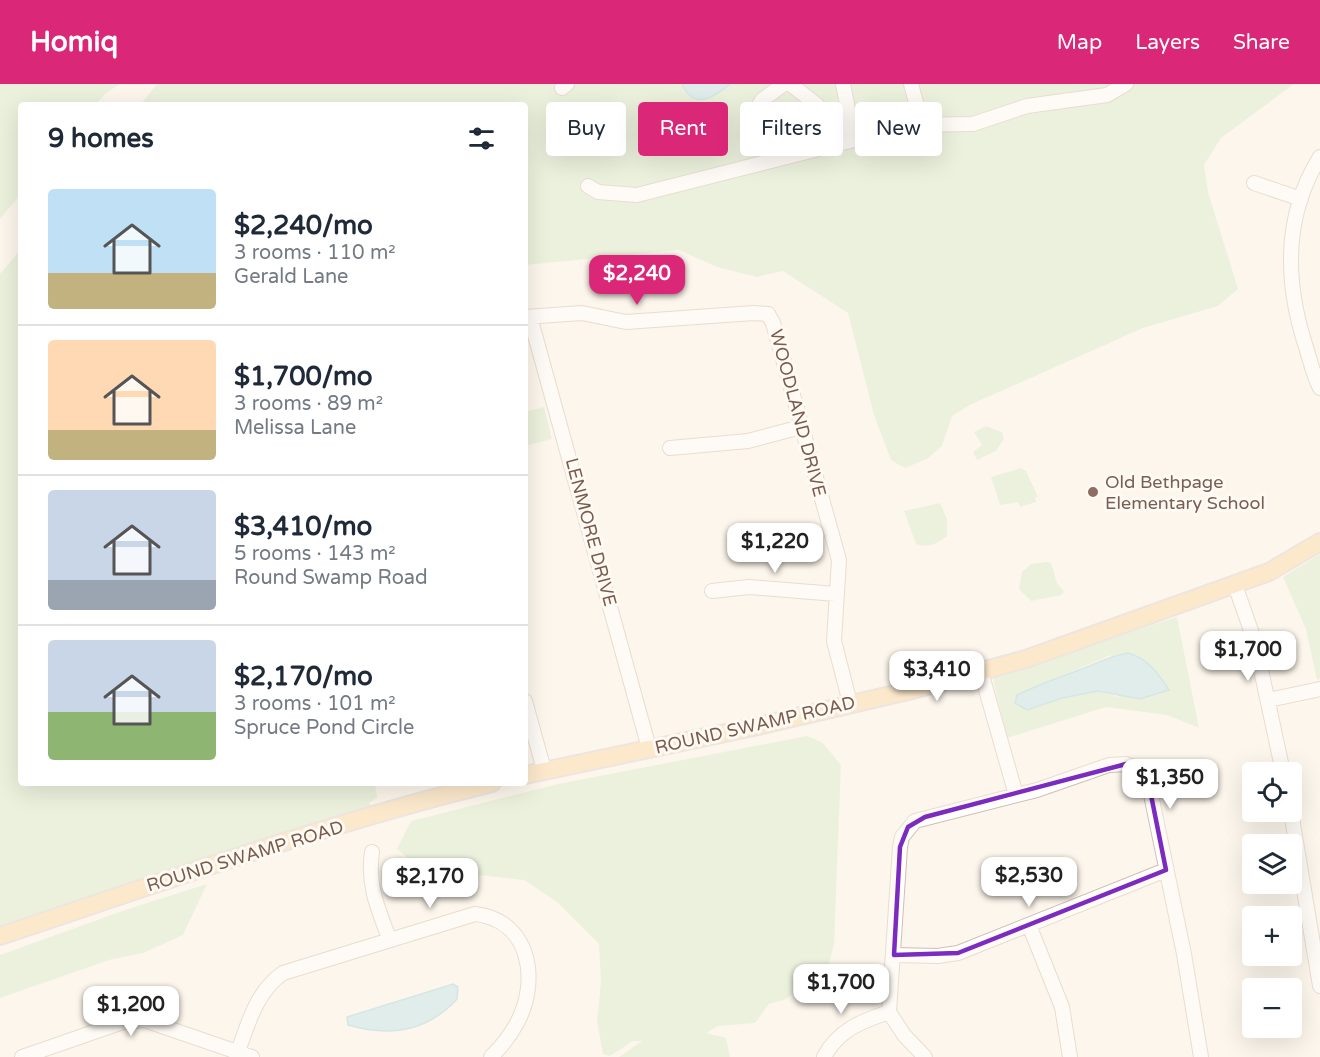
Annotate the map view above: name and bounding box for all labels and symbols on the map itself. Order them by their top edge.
pin: $2,240 [588,255,686,306]
street label: WOODLAND DRIVE [765,327,831,499]
street label: LENMORE DRIVE [561,455,621,609]
place label: Old Bethpage Elementary School [1105,471,1265,514]
marker: Old Bethpage Elementary School [1086,485,1100,499]
pin: $1,220 [726,523,824,574]
pin: $1,700 [1199,631,1297,682]
pin: $3,410 [888,651,986,702]
street label: ROUND SWAMP ROAD [653,691,857,759]
pin: $1,350 [1121,759,1219,810]
street label: ROUND SWAMP ROAD [144,816,346,896]
pin: $2,530 [980,857,1078,908]
pin: $2,170 [381,858,479,909]
pin: $1,700 [792,964,890,1015]
pin: $1,200 [82,986,180,1037]

